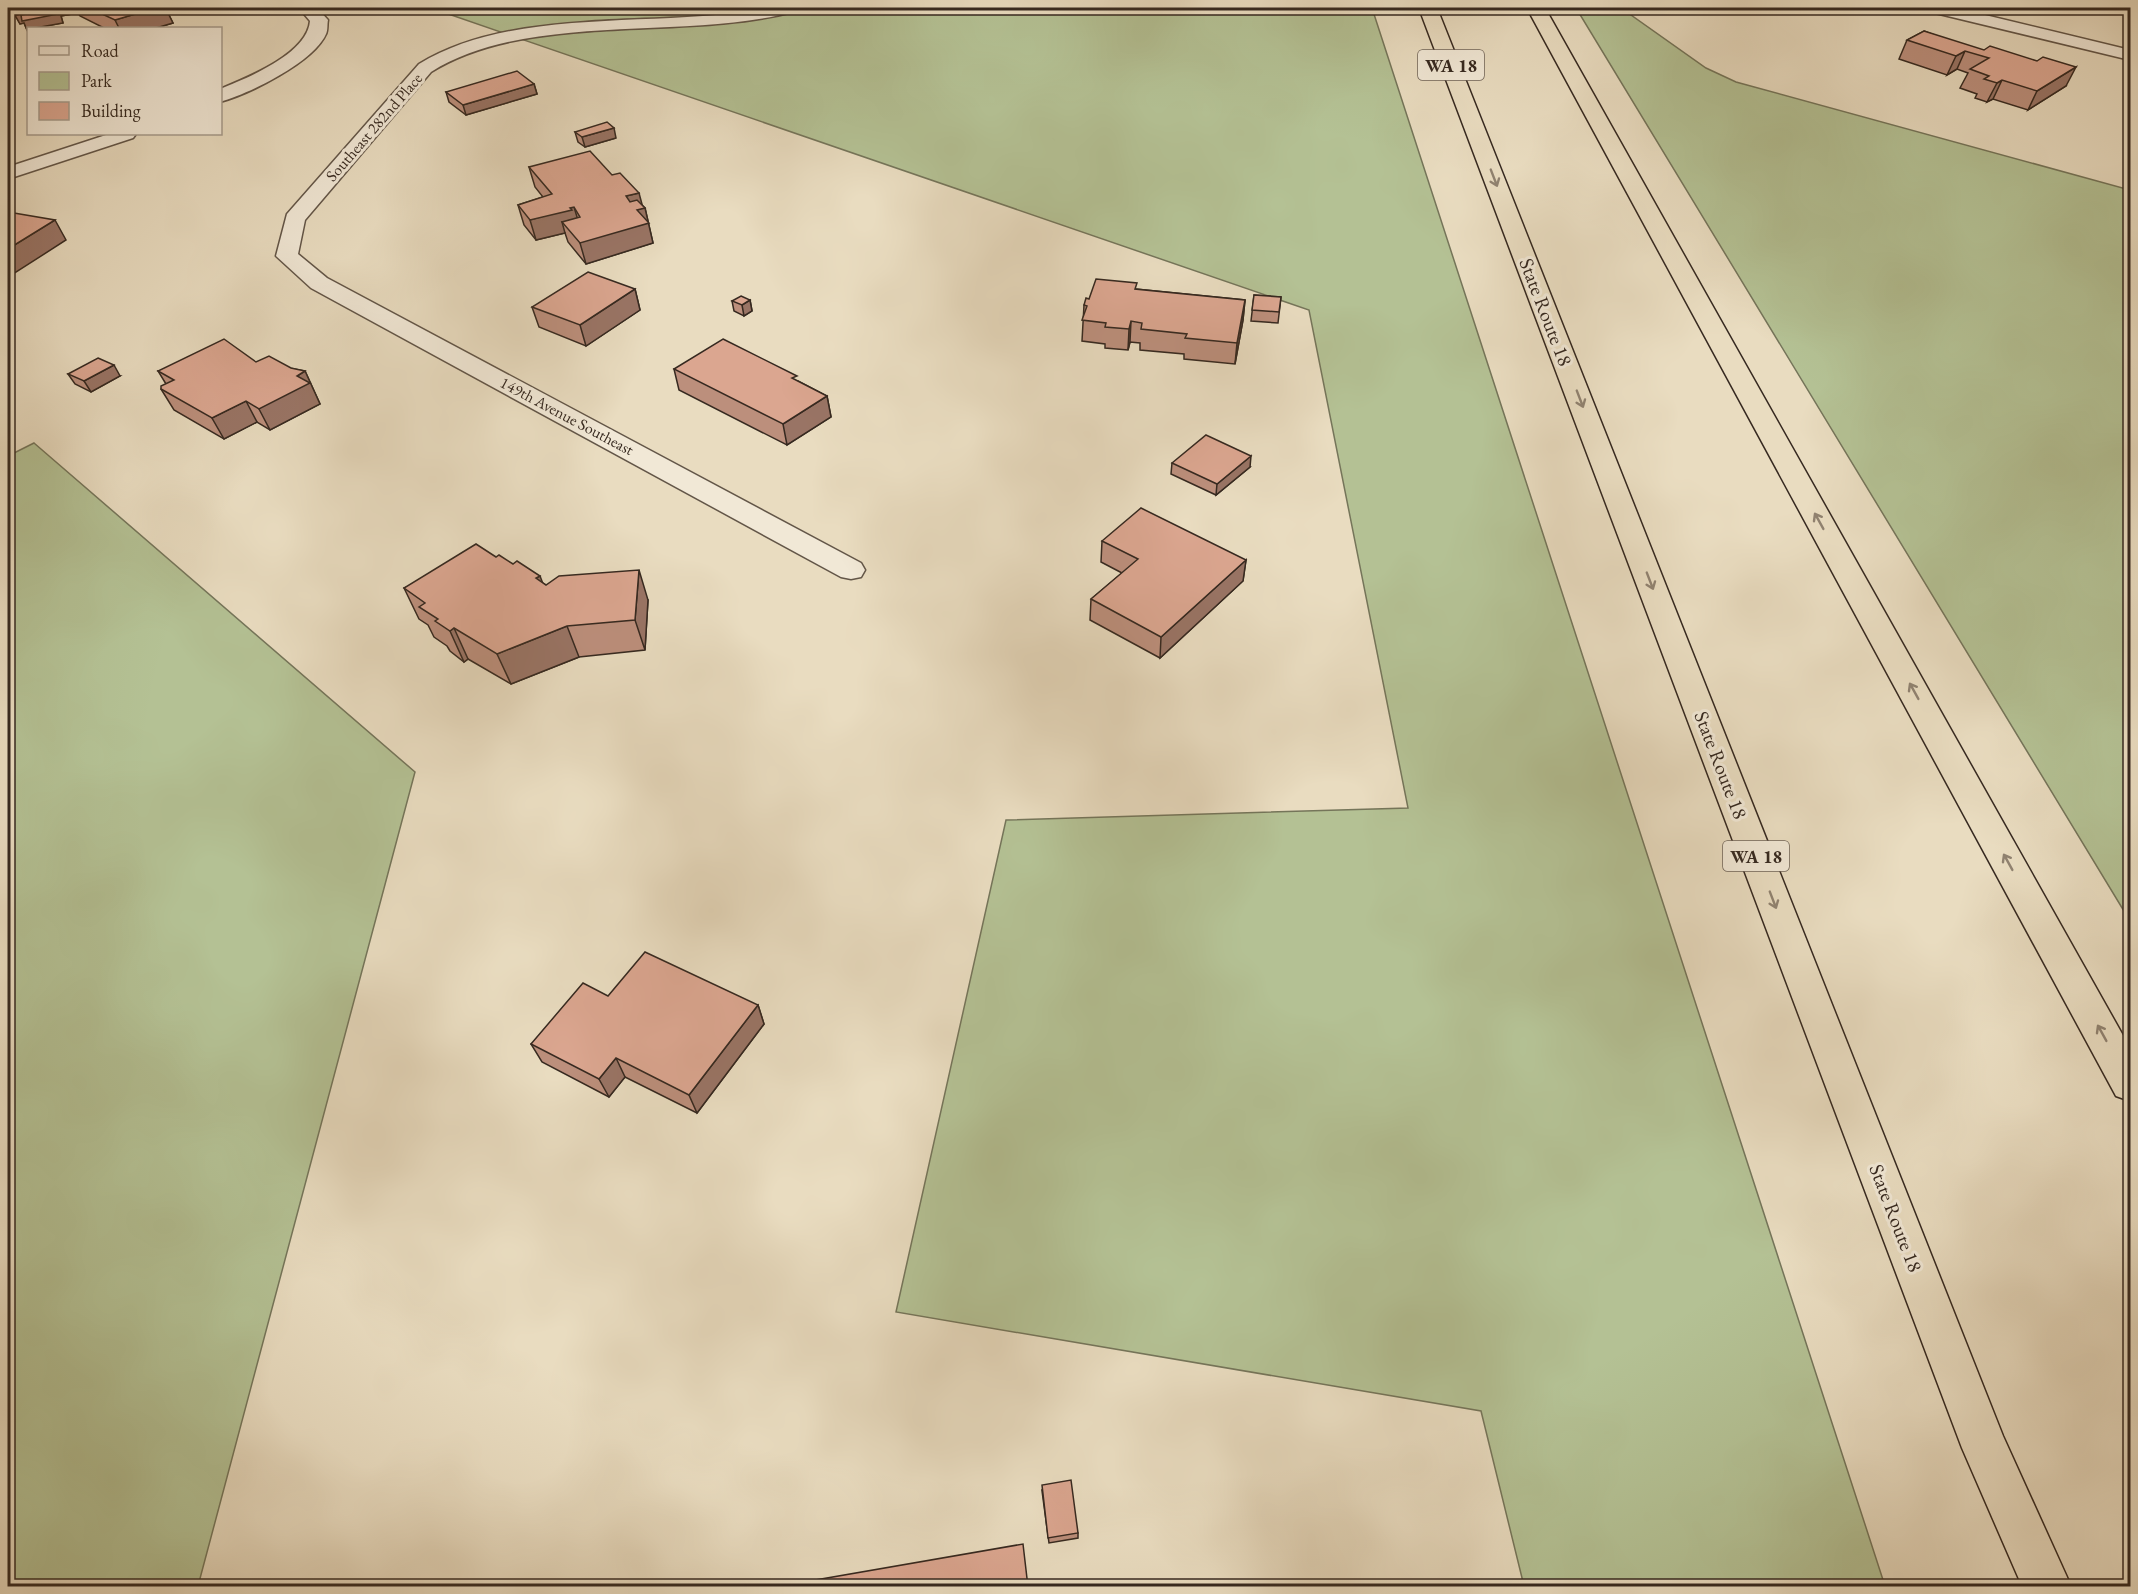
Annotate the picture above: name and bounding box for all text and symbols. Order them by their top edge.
legend [27,27,222,135]
text: Road [81,39,120,62]
road number: WA 18 [1418,50,1484,80]
street label: Southeast 282nd Place [321,68,427,186]
text: Park [81,69,112,92]
text: Building [81,99,141,122]
one-way arrow [1489,168,1500,186]
street label: State Route 18 [1514,254,1578,370]
street label: 149th Avenue Southeast [497,372,637,460]
one-way arrow [1575,389,1586,408]
one-way arrow [1813,512,1825,529]
one-way arrow [1645,571,1656,589]
one-way arrow [1908,683,1919,701]
street label: State Route 18 [1689,707,1753,823]
road number: WA 18 [1723,841,1789,871]
one-way arrow [2002,854,2014,871]
one-way arrow [1768,890,1779,908]
one-way arrow [2096,1025,2108,1042]
street label: State Route 18 [1864,1160,1928,1276]

